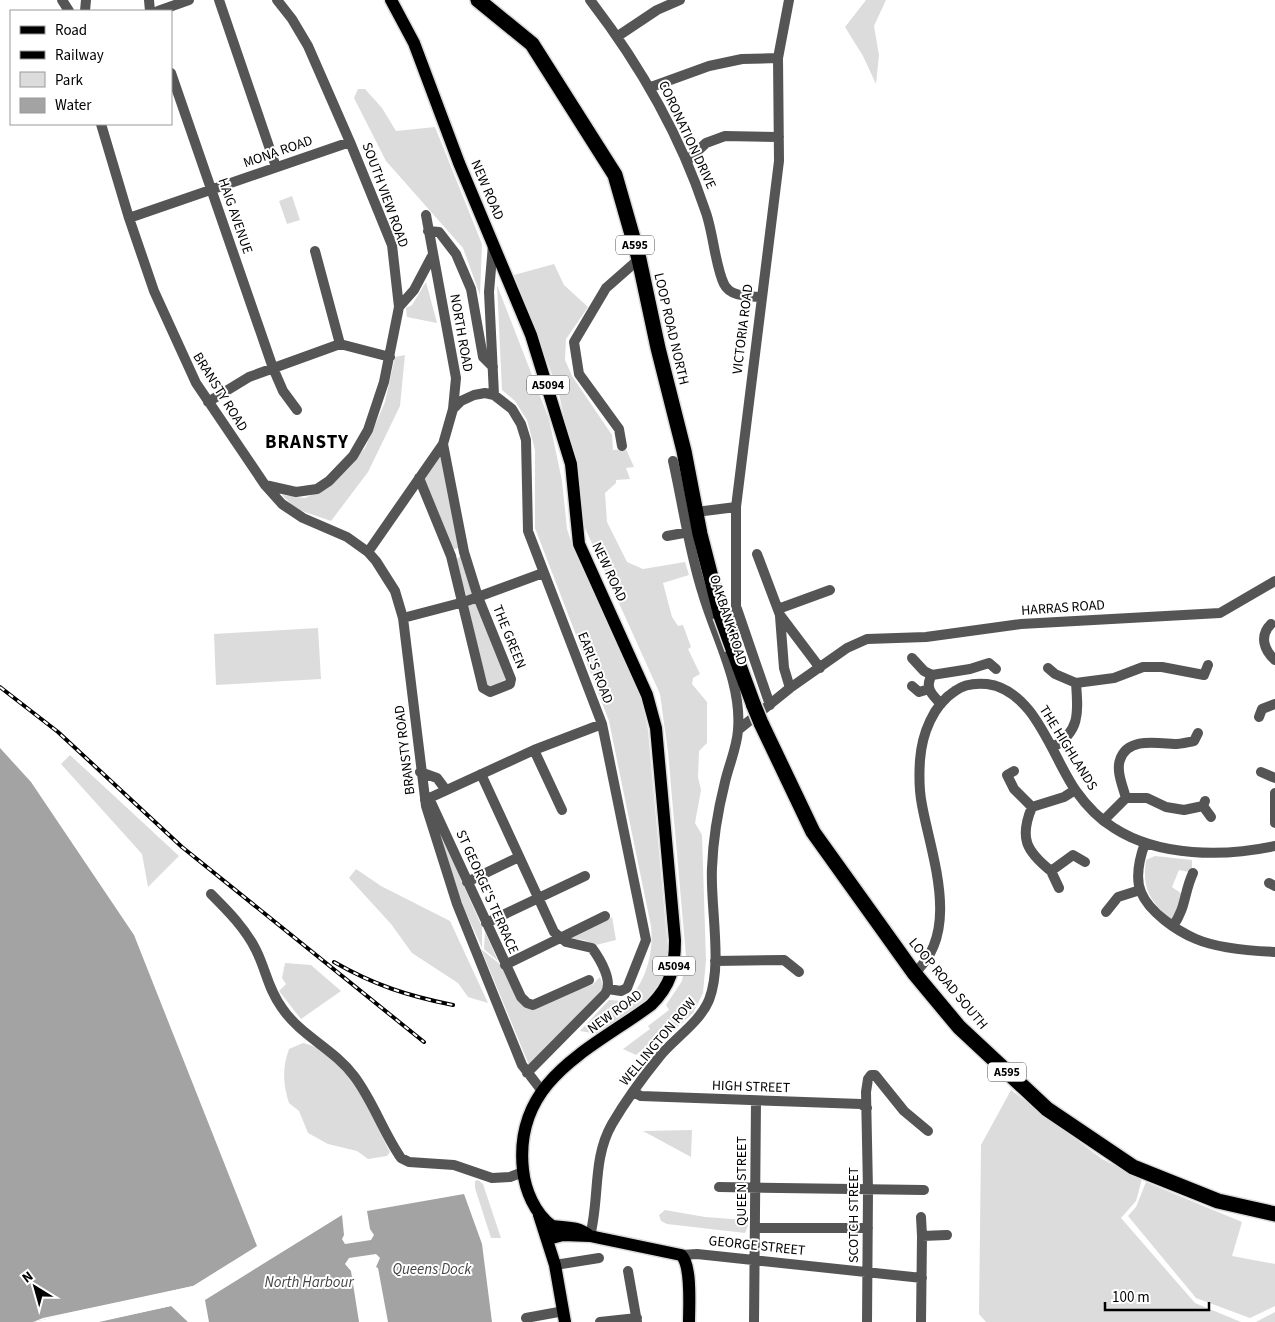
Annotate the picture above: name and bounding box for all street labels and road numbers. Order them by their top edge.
street label: CORONATION DRIVE [653,78,721,192]
street label: MONA ROAD [241,131,315,173]
street label: SOUTH VIEW ROAD [357,140,413,250]
street label: NEW ROAD [465,157,509,223]
street label: HAIG AVENUE [213,175,257,257]
road number: A595 [616,236,654,254]
street label: LOOP ROAD NORTH [648,271,694,387]
street label: VICTORIA ROAD [728,283,758,375]
street label: NORTH ROAD [444,292,478,374]
street label: BRANSTY ROAD [188,348,252,436]
road number: A5094 [527,376,569,394]
street label: NEW ROAD [587,539,631,605]
street label: OAKBANK ROAD [704,572,752,668]
street label: HARRAS ROAD [1020,595,1106,621]
street label: THE GREEN [487,602,531,672]
street label: EARL'S ROAD [572,629,618,707]
street label: THE HIGHLANDS [1034,702,1102,794]
street label: BRANSTY ROAD [390,704,420,796]
street label: ST GEORGE'S TERRACE [451,827,523,957]
street label: LOOP ROAD SOUTH [904,934,992,1034]
road number: A5094 [653,956,695,976]
street label: NEW ROAD [583,985,647,1039]
street label: WELLINGTON ROW [615,994,701,1090]
road number: A595 [988,1062,1026,1082]
street label: HIGH STREET [712,1076,791,1098]
street label: QUEEN STREET [732,1136,752,1226]
street label: SCOTCH STREET [844,1166,864,1263]
street label: GEORGE STREET [708,1231,807,1261]

